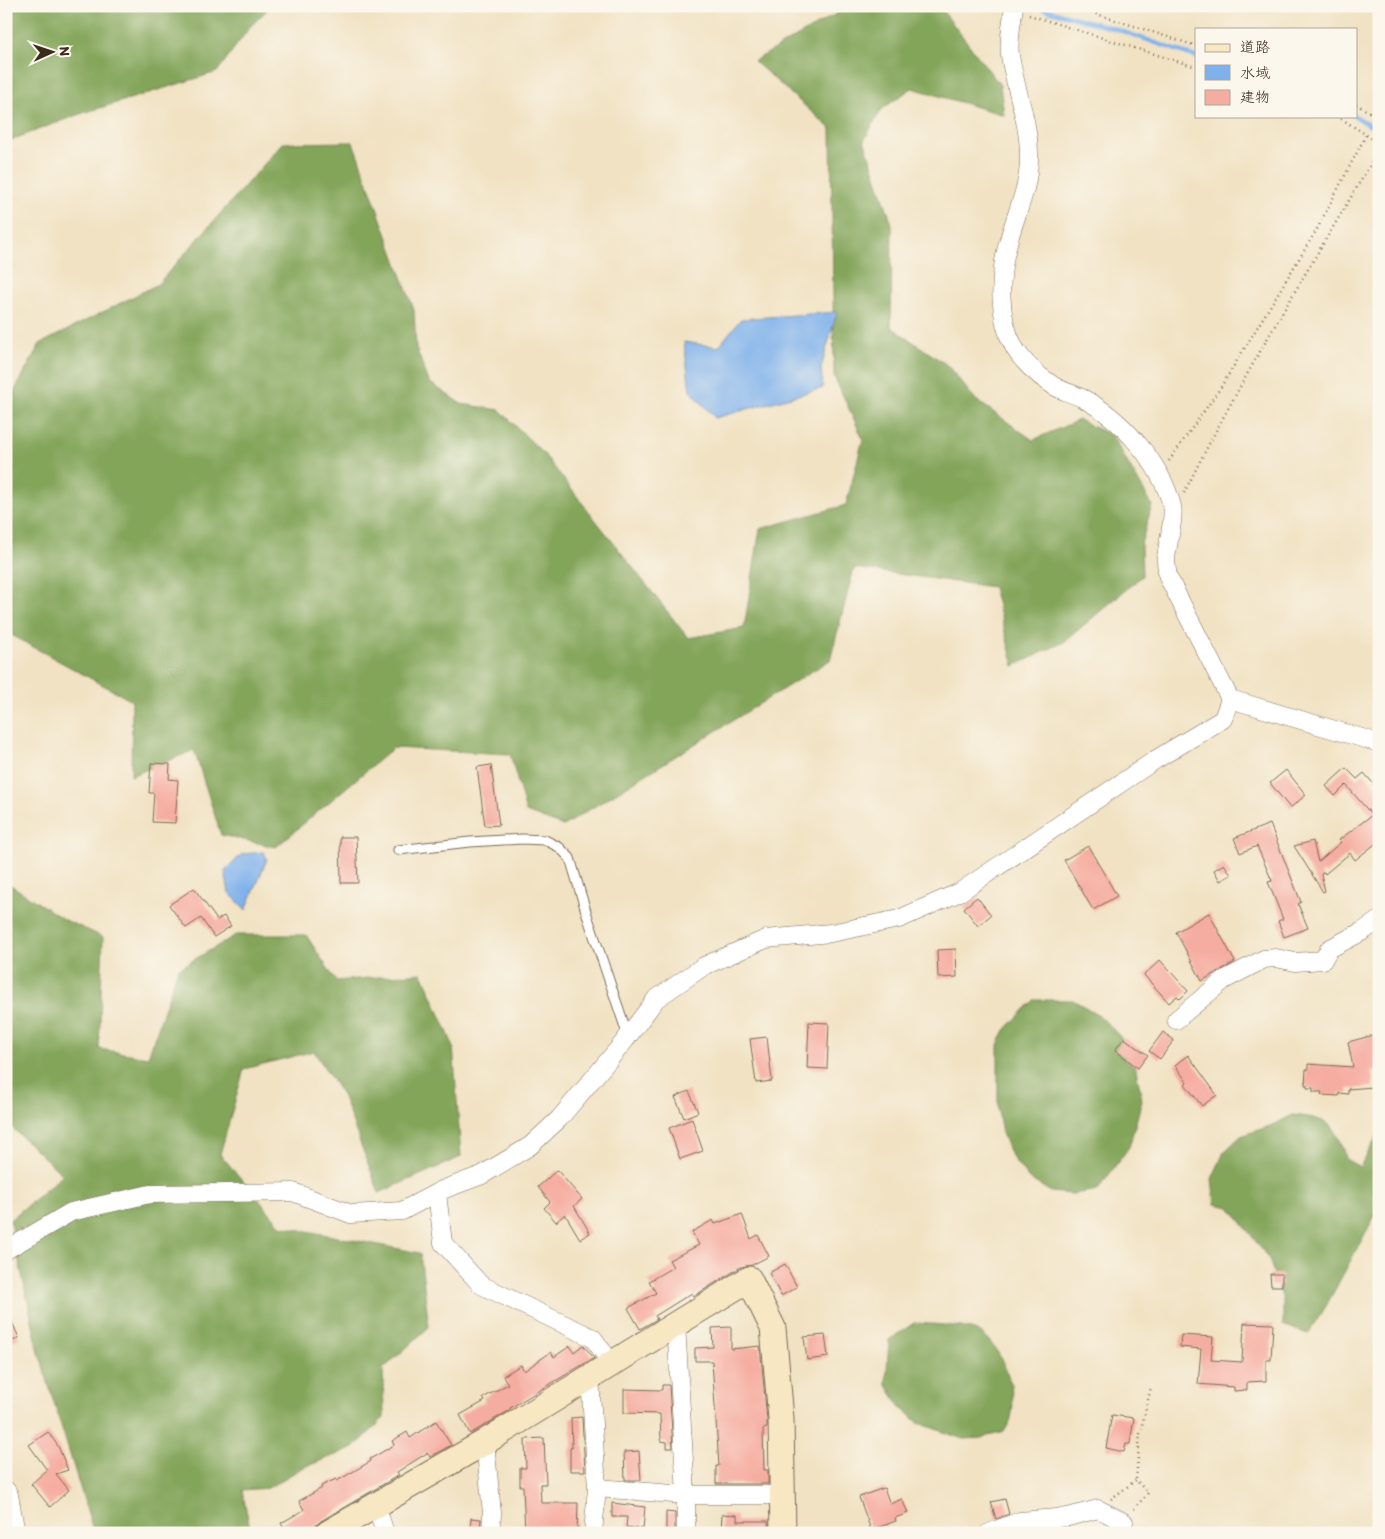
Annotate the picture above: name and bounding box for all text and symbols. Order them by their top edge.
north arrow [28,28,78,78]
legend [1195,28,1358,118]
text: 道路 [1240,38,1270,56]
text: N [56,46,73,57]
text: 水域 [1240,64,1270,82]
text: 建物 [1240,88,1270,106]

